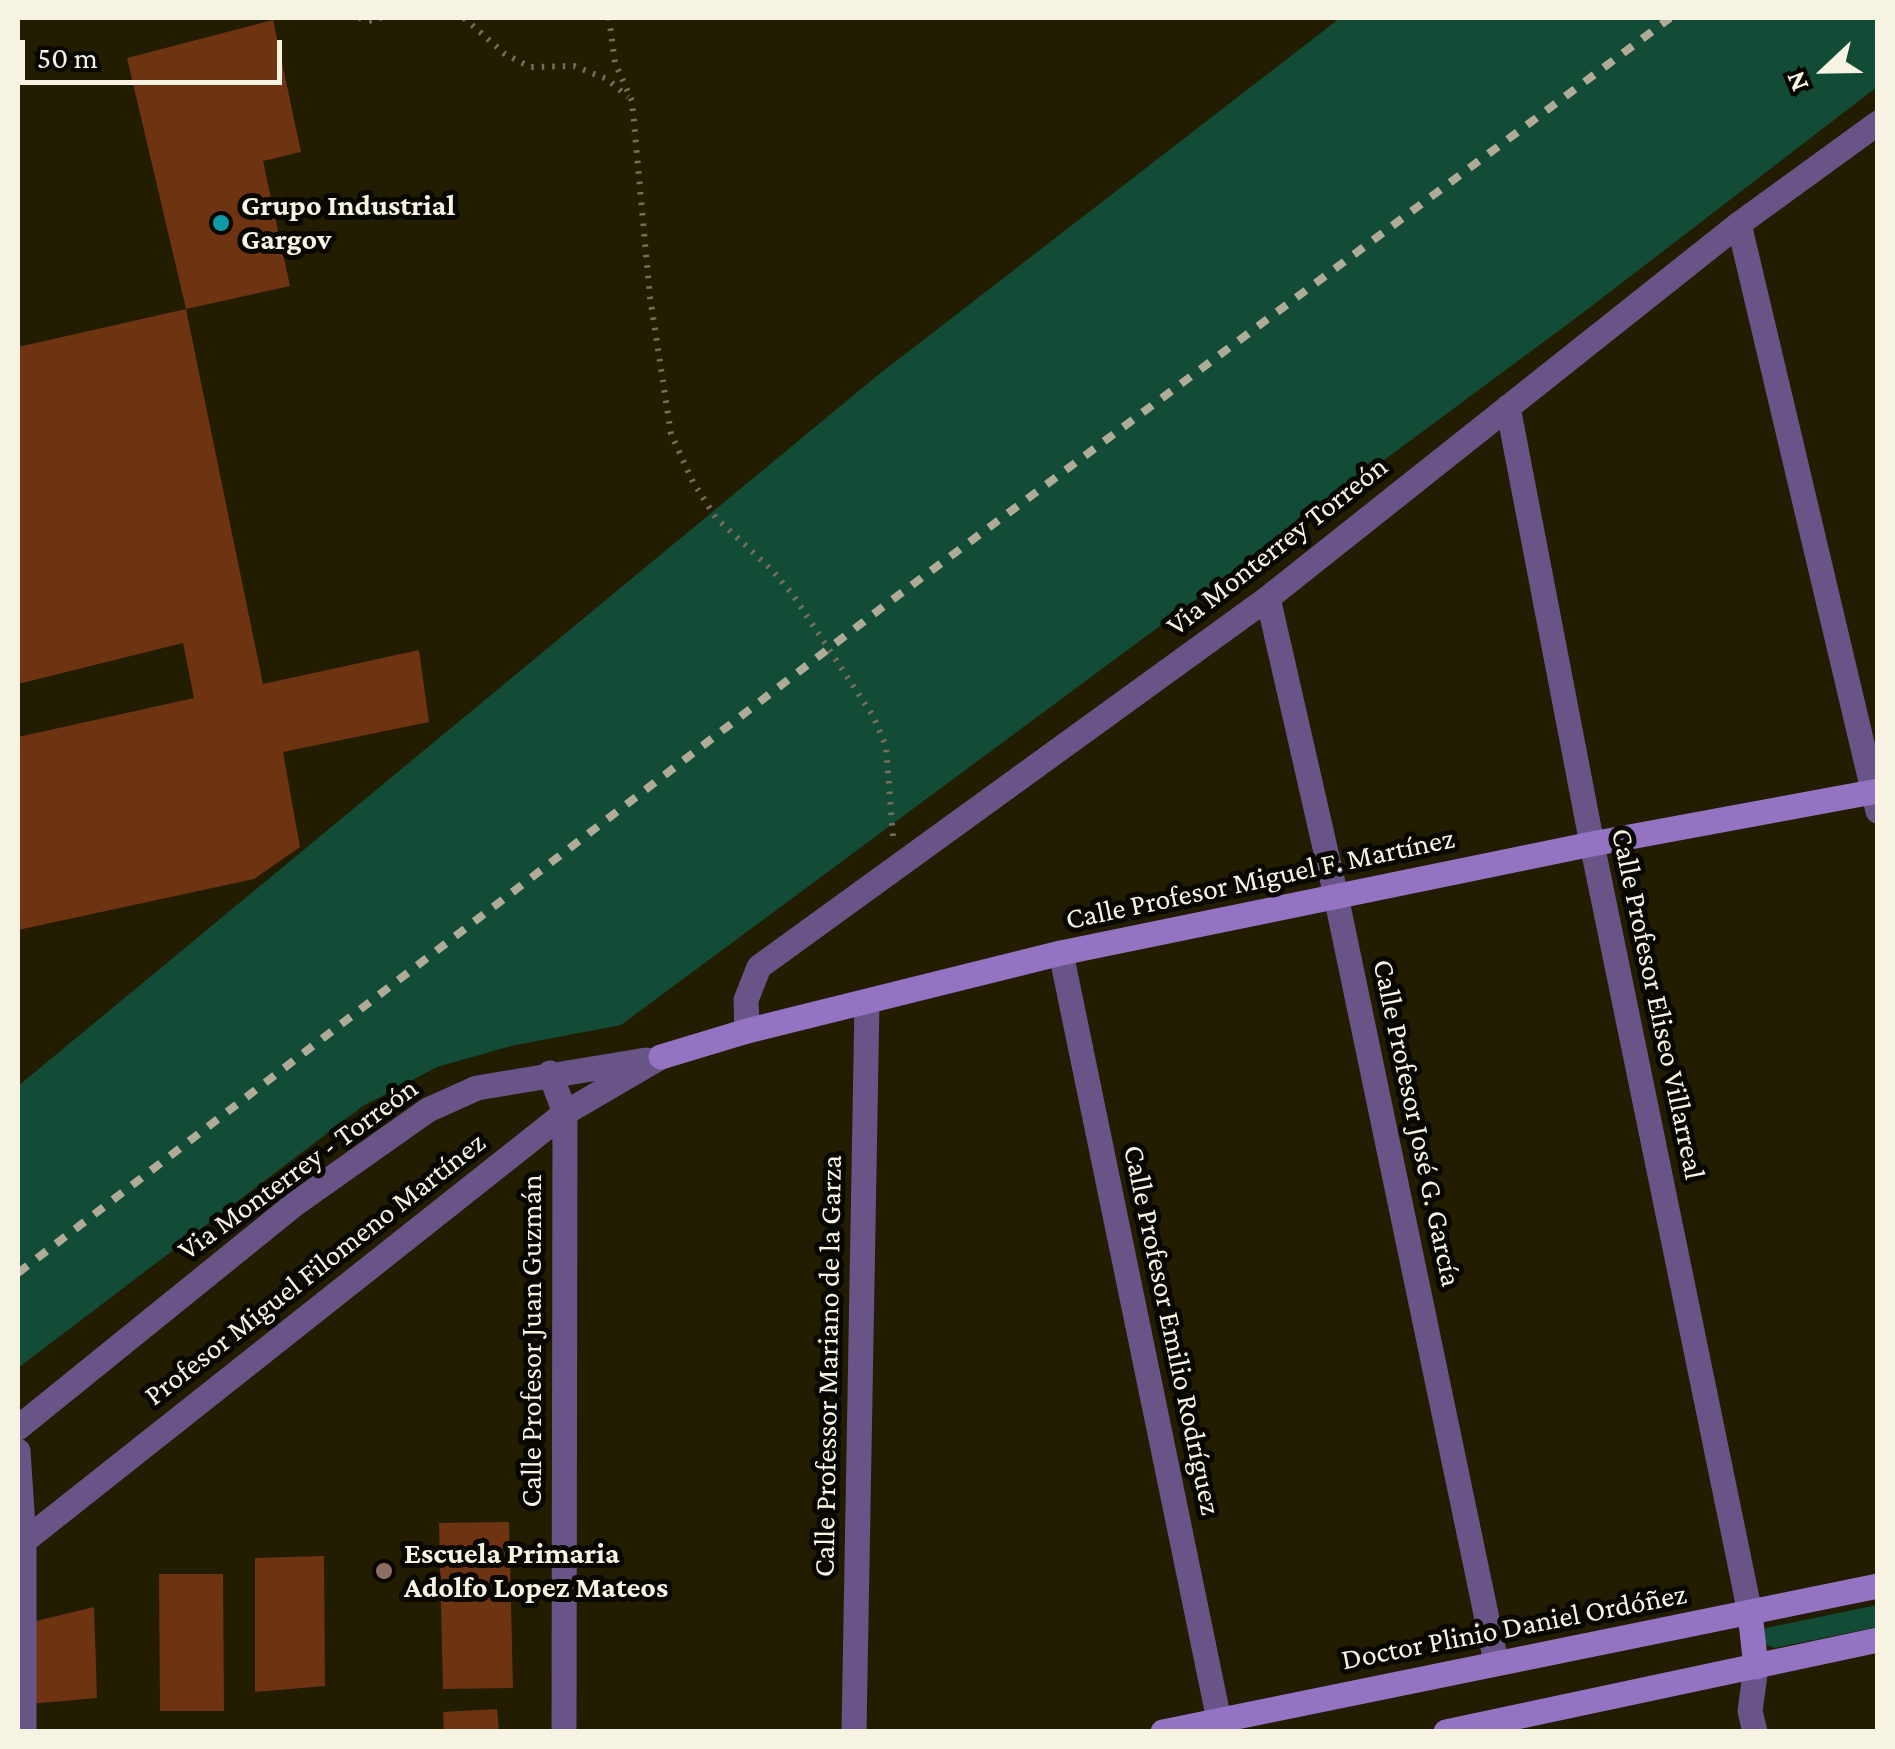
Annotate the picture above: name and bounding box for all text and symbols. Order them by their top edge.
scale bar [25,20,288,82]
north arrow [1775,20,1875,120]
text: 50 m [37,41,98,74]
text: N [1779,67,1815,96]
place label: Grupo Industrial Gargov [241,188,455,258]
marker: Grupo Industrial Gargov [210,212,232,234]
street label: Via Monterrey Torreón [1159,448,1395,644]
street label: Calle Profesor Miguel F. Martínez [1062,820,1458,938]
street label: Calle Profesor Eliseo Villarreal [1603,825,1713,1183]
street label: Calle Profesor José G. García [1365,956,1469,1290]
street label: Via Monterrey - Torreón [171,1070,425,1268]
street label: Profesor Miguel Filomeno Martínez [137,1125,493,1413]
street label: Calle Profesor Emilio Rodríguez [1115,1142,1229,1518]
street label: Calle Professor Mariano de la Garza [806,1155,850,1577]
street label: Calle Profesor Juan Guzmán [514,1174,550,1508]
place label: Escuela Primaria Adolfo Lopez Mateos [404,1536,668,1606]
marker: Escuela Primaria Adolfo Lopez Mateos [373,1560,395,1582]
street label: Doctor Plinio Daniel Ordóñez [1338,1576,1690,1678]

